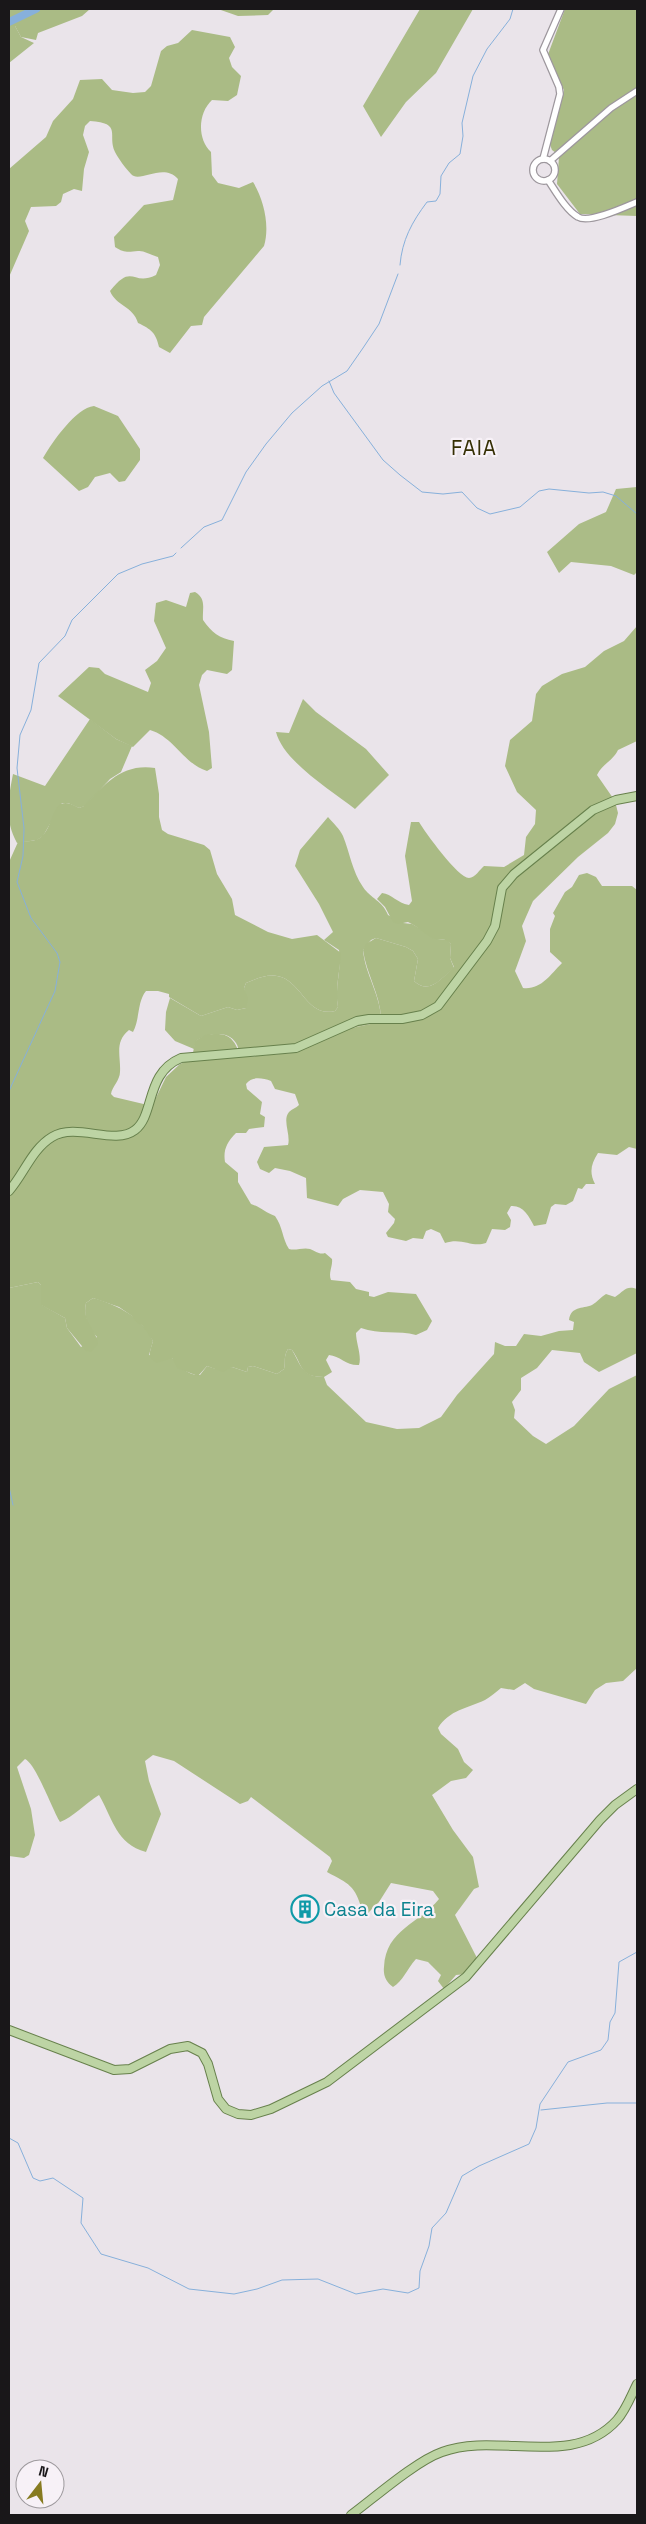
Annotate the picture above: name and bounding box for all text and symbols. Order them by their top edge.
district label: FAIA [451,434,497,461]
building icon: Casa da Eira [290,1894,320,1924]
place label: Casa da Eira [324,1897,434,1922]
north arrow [15,2459,65,2509]
text: N [37,2462,51,2481]

